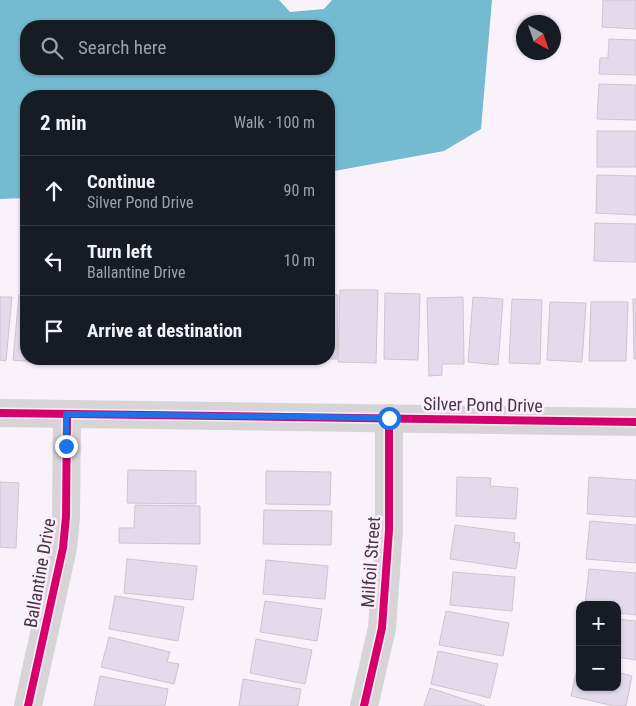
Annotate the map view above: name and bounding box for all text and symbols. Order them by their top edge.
north arrow [516,15,561,60]
search box [20,20,335,75]
icon: search [38,34,66,62]
text: Search here [78,36,166,59]
text: 2 min [40,111,87,135]
text: Walk · 100 m [234,113,315,132]
text: Continue [87,170,155,193]
icon: ahead [40,177,68,205]
text: 90 m [283,181,315,200]
text: Silver Pond Drive [87,193,194,212]
text: Turn left [87,240,152,263]
icon: left [40,247,68,275]
text: 10 m [283,251,315,270]
text: Ballantine Drive [87,263,185,282]
icon: arrive [40,317,68,345]
text: Arrive at destination [87,319,242,342]
street label: Silver Pond Drive [423,393,543,416]
route start [378,407,401,430]
route end [55,435,78,458]
street label: Milfoil Street [357,516,384,608]
street label: Ballantine Drive [20,517,59,629]
map controls [576,601,621,691]
button: + [576,601,621,646]
button: − [576,646,621,691]

